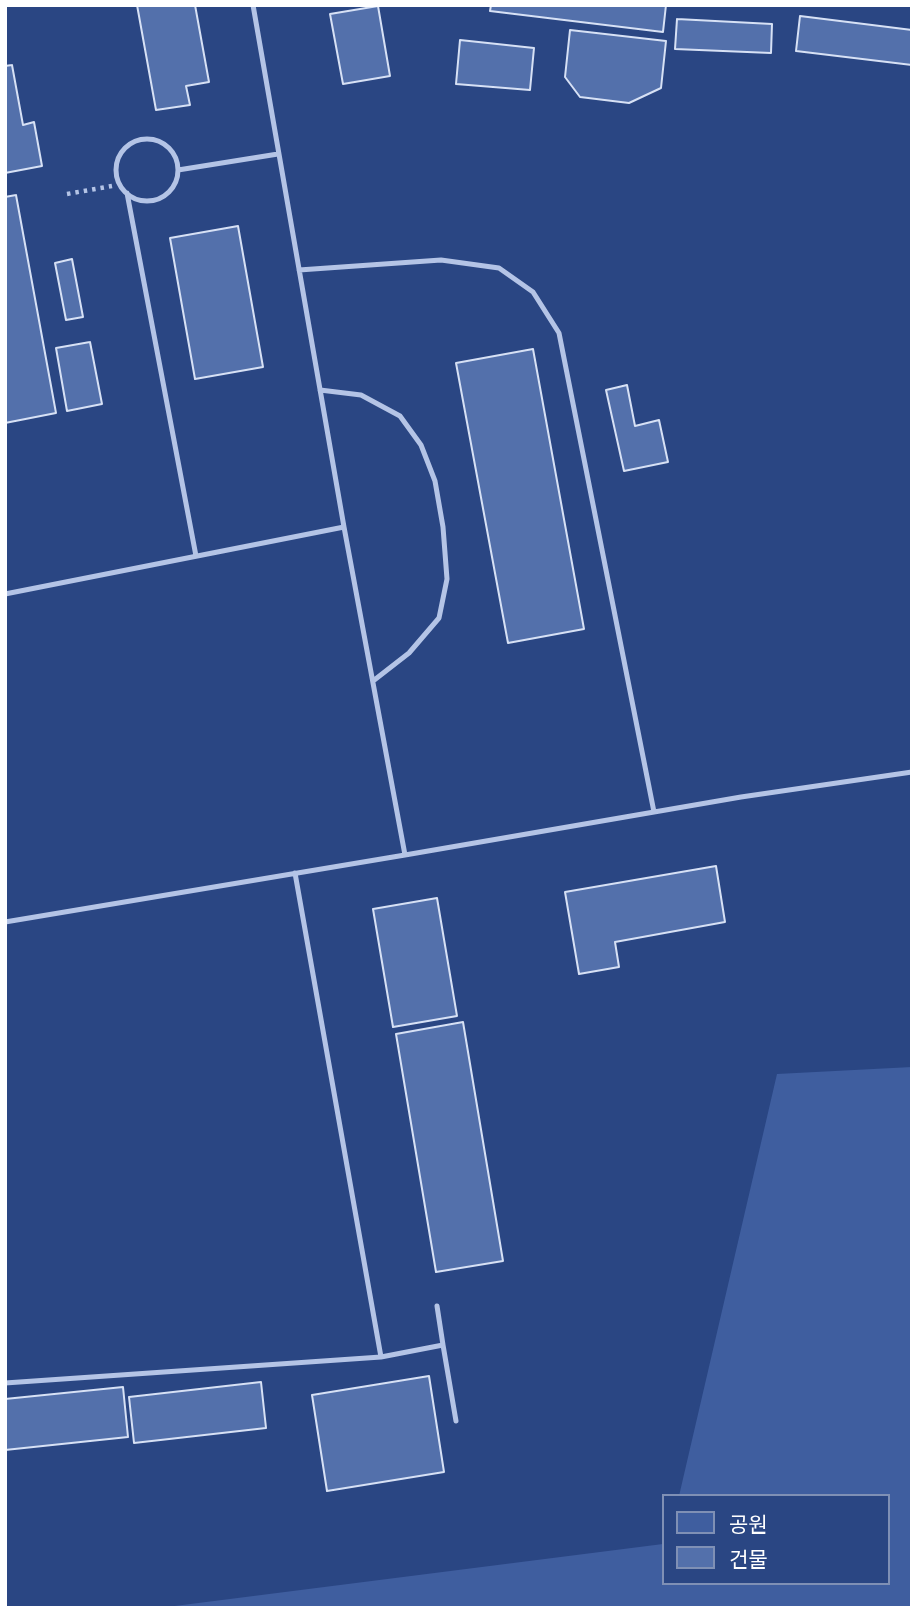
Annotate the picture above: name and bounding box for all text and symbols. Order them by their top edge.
legend [662,1494,889,1585]
text: 공원 [729,1513,768,1537]
text: 건물 [729,1548,768,1572]

